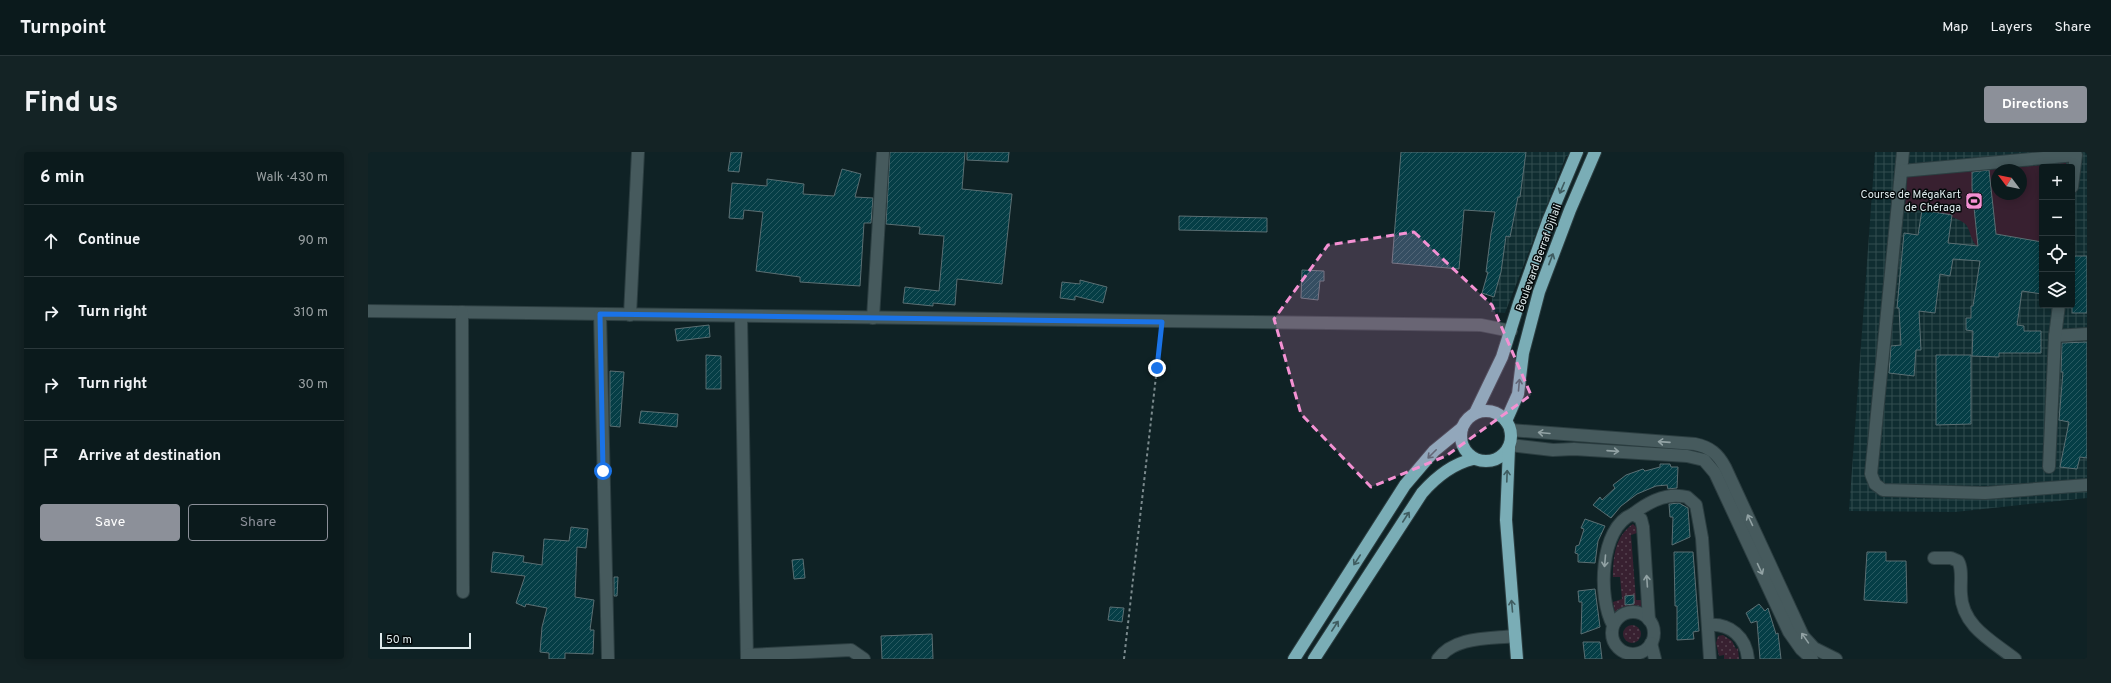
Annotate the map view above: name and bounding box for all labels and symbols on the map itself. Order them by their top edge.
north arrow [1991,164,2027,200]
one-way arrow [1558,181,1565,193]
place label: Course de MégaKart de Chéraga [1861,188,1961,215]
sports icon: Course de MégaKart de Chéraga [1964,191,1984,211]
street label: Boulevard Berraf Djilali [1513,202,1565,314]
one-way arrow [1548,254,1556,266]
route end [1148,359,1166,377]
one-way arrow [1516,379,1523,392]
one-way arrow [1538,430,1551,437]
one-way arrow [1658,438,1671,445]
one-way arrow [1606,448,1619,455]
one-way arrow [1427,449,1437,458]
route start [594,462,612,480]
one-way arrow [1503,470,1511,483]
one-way arrow [1402,511,1410,523]
one-way arrow [1746,515,1753,527]
one-way arrow [1353,554,1361,566]
one-way arrow [1601,554,1608,567]
one-way arrow [1757,562,1764,574]
one-way arrow [1644,575,1651,588]
one-way arrow [1508,600,1516,613]
one-way arrow [1332,620,1340,632]
scale bar [380,631,471,650]
one-way arrow [1801,632,1809,643]

